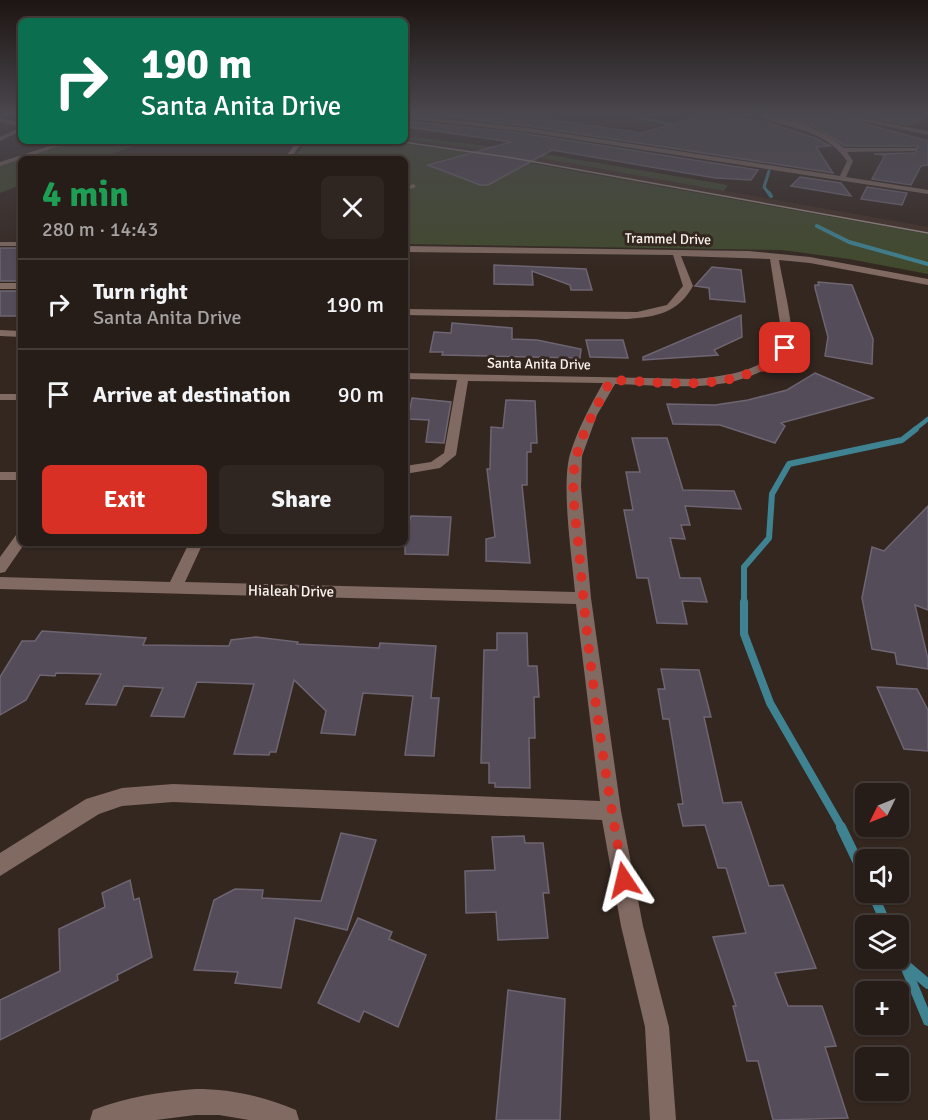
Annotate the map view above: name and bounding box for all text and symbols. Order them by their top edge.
text: 190 m [141,39,252,90]
icon: right [42,42,120,120]
text: Santa Anita Drive [141,90,341,123]
text: 4 min [42,172,129,217]
button: close [321,176,384,239]
text: 280 m · 14:43 [42,217,158,242]
street label: Trammel Drive [625,230,711,248]
text: Turn right [93,278,188,305]
icon: right [42,288,75,321]
text: 190 m [326,291,384,318]
text: Santa Anita Drive [93,305,241,330]
pin [759,322,810,373]
icon: arrive [768,331,801,364]
street label: Santa Anita Drive [487,355,591,373]
icon: arrive [42,378,75,411]
text: Arrive at destination [93,381,290,408]
text: 90 m [338,381,384,408]
button: Exit [42,465,207,534]
button: Share [219,465,384,534]
street label: Hialeah Drive [248,581,334,601]
north arrow [855,783,909,837]
map controls [855,783,909,1101]
position arrow [592,848,656,912]
button: sound [855,849,909,903]
button: layers [855,915,909,969]
button: + [855,981,909,1035]
button: − [855,1047,909,1101]

